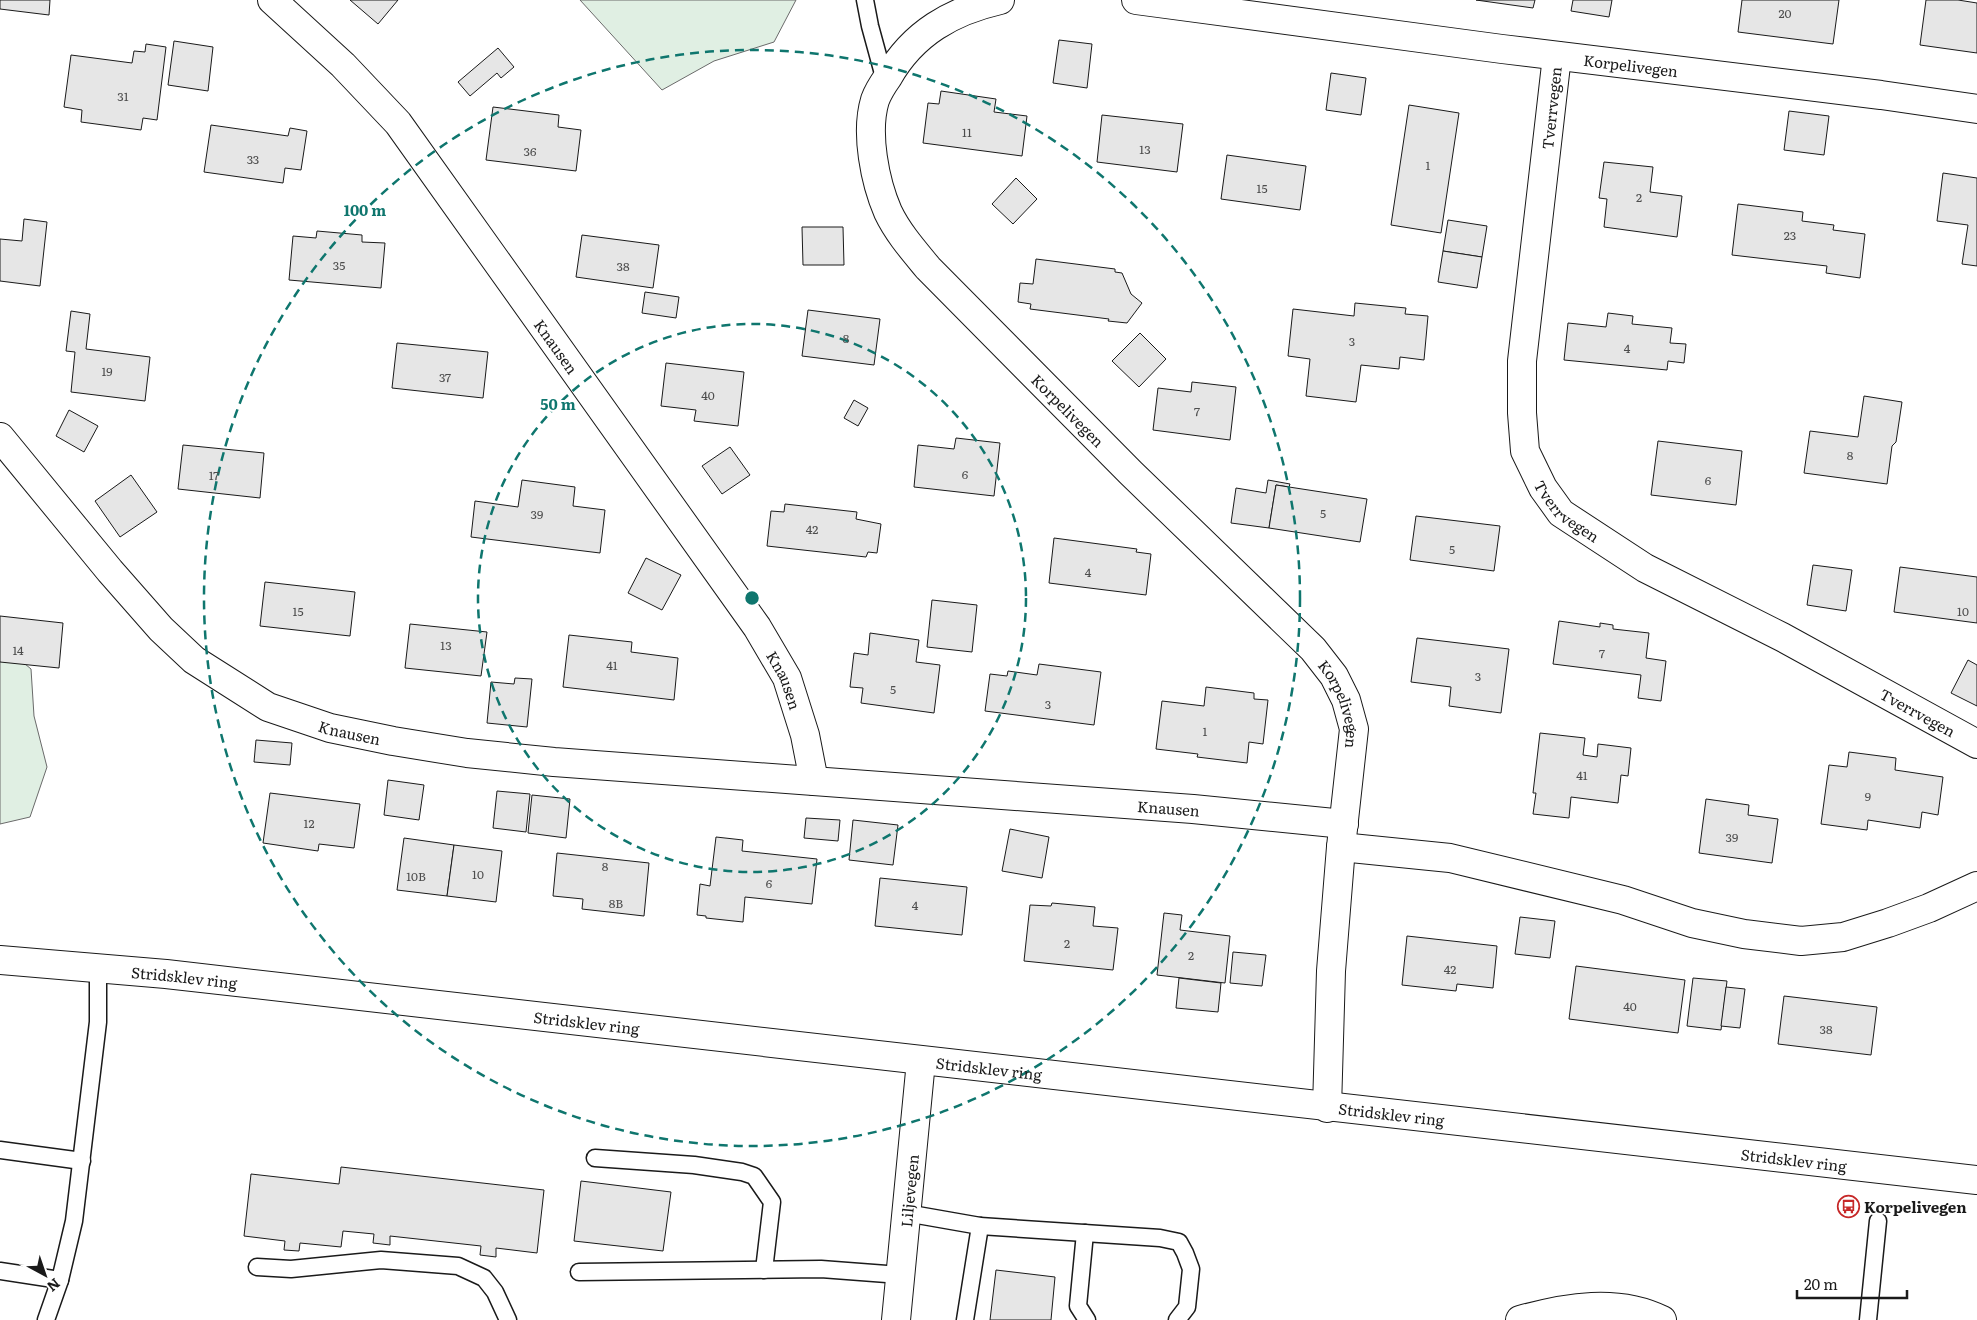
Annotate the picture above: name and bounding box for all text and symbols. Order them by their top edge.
house number: 20 [1778,4,1792,22]
street label: Korpelivegen [1582,47,1679,82]
street label: Tverrvegen [1535,65,1567,151]
house number: 31 [117,87,129,105]
house number: 11 [962,123,972,141]
house number: 13 [1139,140,1151,158]
house number: 36 [524,142,537,160]
house number: 33 [247,150,259,168]
house number: 1 [1426,156,1431,174]
house number: 15 [1257,179,1267,197]
house number: 2 [1636,188,1642,206]
text: 100 m [344,198,386,221]
house number: 23 [1784,226,1796,244]
house number: 35 [333,256,345,274]
house number: 38 [616,257,630,275]
street label: Knausen [529,314,584,378]
house number: 8 [843,329,850,347]
house number: 3 [1349,332,1355,350]
house number: 4 [1624,339,1631,357]
house number: 19 [101,362,113,380]
house number: 37 [439,368,451,386]
street label: Korpelivegen [1027,368,1110,452]
house number: 40 [701,386,715,404]
text: 50 m [540,392,576,415]
house number: 7 [1194,402,1200,420]
house number: 8 [1847,446,1854,464]
house number: 6 [962,465,969,483]
house number: 17 [209,466,219,484]
house number: 6 [1705,471,1712,489]
street label: Tverrvegen [1529,476,1605,547]
house number: 5 [1320,504,1326,522]
house number: 39 [531,505,543,523]
house number: 42 [806,520,818,538]
house number: 5 [1449,540,1455,558]
house number: 4 [1085,563,1092,581]
centre of rings [743,589,761,607]
house number: 15 [293,602,303,620]
house number: 10 [1957,602,1969,620]
house number: 13 [440,636,452,654]
house number: 14 [12,641,24,659]
house number: 7 [1599,644,1605,662]
street label: Knausen [762,646,808,712]
street label: Korpelivegen [1313,654,1366,750]
house number: 41 [606,656,618,674]
house number: 3 [1475,667,1481,685]
house number: 5 [890,680,896,698]
street label: Tverrvegen [1876,682,1960,742]
house number: 3 [1045,695,1051,713]
street label: Knausen [315,713,383,750]
house number: 1 [1203,722,1208,740]
house number: 41 [1576,766,1588,784]
house number: 9 [1865,787,1871,805]
street label: Knausen [1136,793,1201,821]
house number: 12 [304,814,314,832]
house number: 39 [1726,828,1738,846]
house number: 8 [602,857,609,875]
house number: 10 [472,865,484,883]
house number: 10B [406,867,426,885]
house number: 6 [766,874,773,892]
house number: 8B [609,894,623,912]
house number: 4 [912,896,919,914]
house number: 2 [1064,934,1070,952]
house number: 2 [1188,946,1194,964]
street label: Stridsklev ring [130,960,239,994]
house number: 42 [1444,960,1456,978]
house number: 40 [1623,997,1637,1015]
street label: Stridsklev ring [532,1004,642,1039]
house number: 38 [1819,1020,1833,1038]
street label: Stridsklev ring [935,1050,1044,1085]
street label: Stridsklev ring [1337,1096,1446,1131]
street label: Stridsklev ring [1740,1142,1849,1177]
street label: Liljevegen [894,1153,923,1228]
bus stop icon: Korpelivegen [1836,1194,1860,1218]
place label: Korpelivegen [1864,1195,1967,1218]
north arrow [20,1250,70,1300]
scale bar [1797,1268,1907,1300]
text: 20 m [1804,1272,1838,1295]
text: N [43,1274,65,1297]

